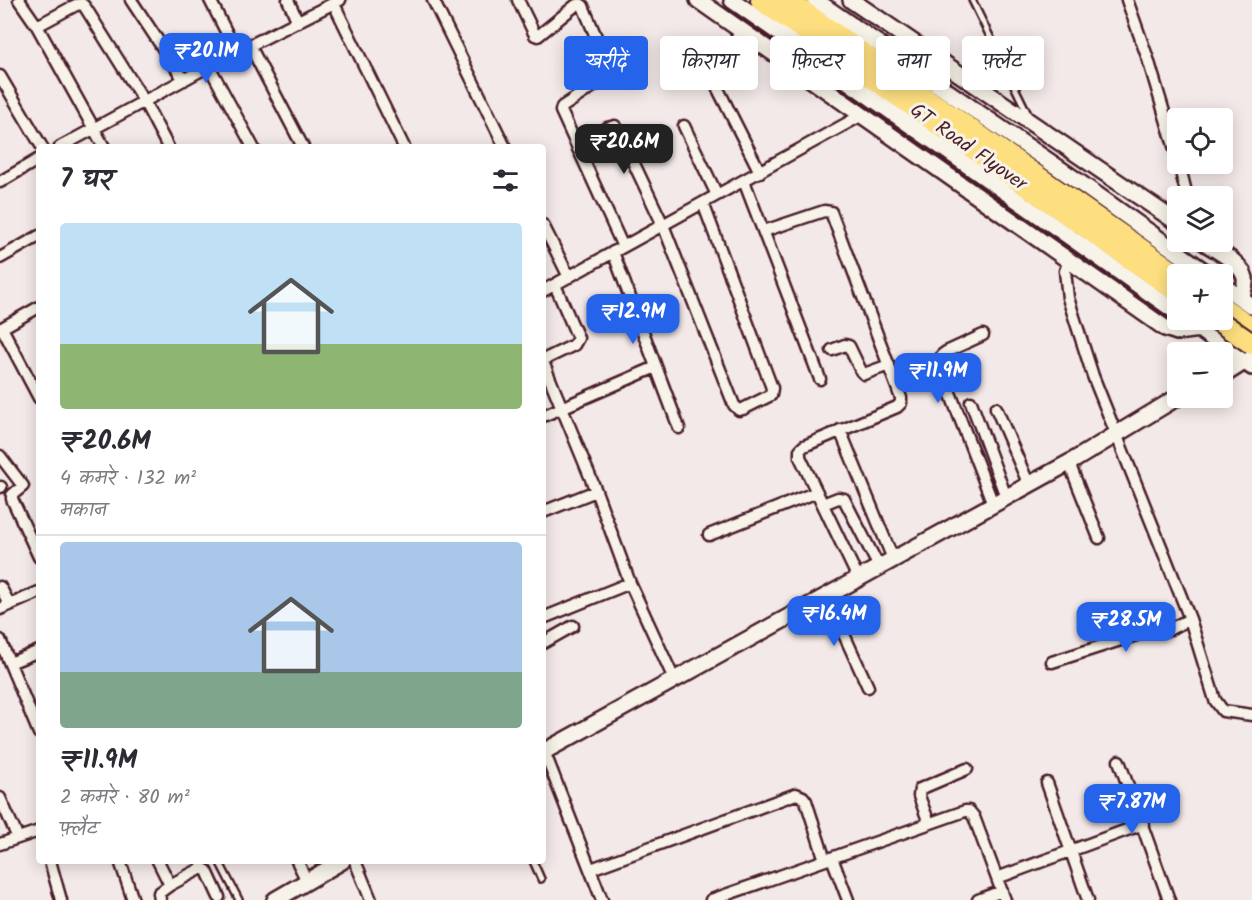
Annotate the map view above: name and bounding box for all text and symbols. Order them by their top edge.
pin: ₹20.1M [157,33,255,84]
text: ₹20.1M [173,36,239,68]
chip: खरीदें [564,36,648,90]
chip: किराया [660,36,758,90]
chip: फ़िल्टर [770,36,864,90]
chip: नया [876,36,950,90]
chip: फ़्लैट [962,36,1044,90]
street label: GT Road Flyover [903,95,1034,201]
map controls [1167,108,1233,408]
button: locate [1167,108,1233,174]
pin: ₹20.6M [575,124,673,175]
text: ₹20.6M [589,127,659,159]
text: 7 घर [60,159,113,201]
icon: filters [489,164,522,197]
button: layers [1167,186,1233,252]
icon: home [237,262,345,370]
button: + [1167,264,1233,330]
pin: ₹12.9M [584,294,682,345]
text: ₹12.9M [600,297,666,329]
button: − [1167,342,1233,408]
pin: ₹11.9M [889,353,987,404]
text: ₹11.9M [908,356,968,388]
text: ₹20.6M [60,421,151,463]
text: 4 कमरे · 132 m² [60,463,196,495]
text: मकान [60,495,107,527]
icon: home [237,581,345,689]
pin: ₹16.4M [785,596,883,647]
text: ₹16.4M [801,599,867,631]
pin: ₹28.5M [1077,602,1175,653]
text: ₹28.5M [1091,605,1161,637]
text: ₹11.9M [60,740,137,782]
text: 2 कमरे · 80 m² [60,782,190,814]
pin: ₹7.87M [1083,784,1181,835]
text: ₹7.87M [1098,787,1166,819]
text: फ़्लैट [60,814,98,846]

